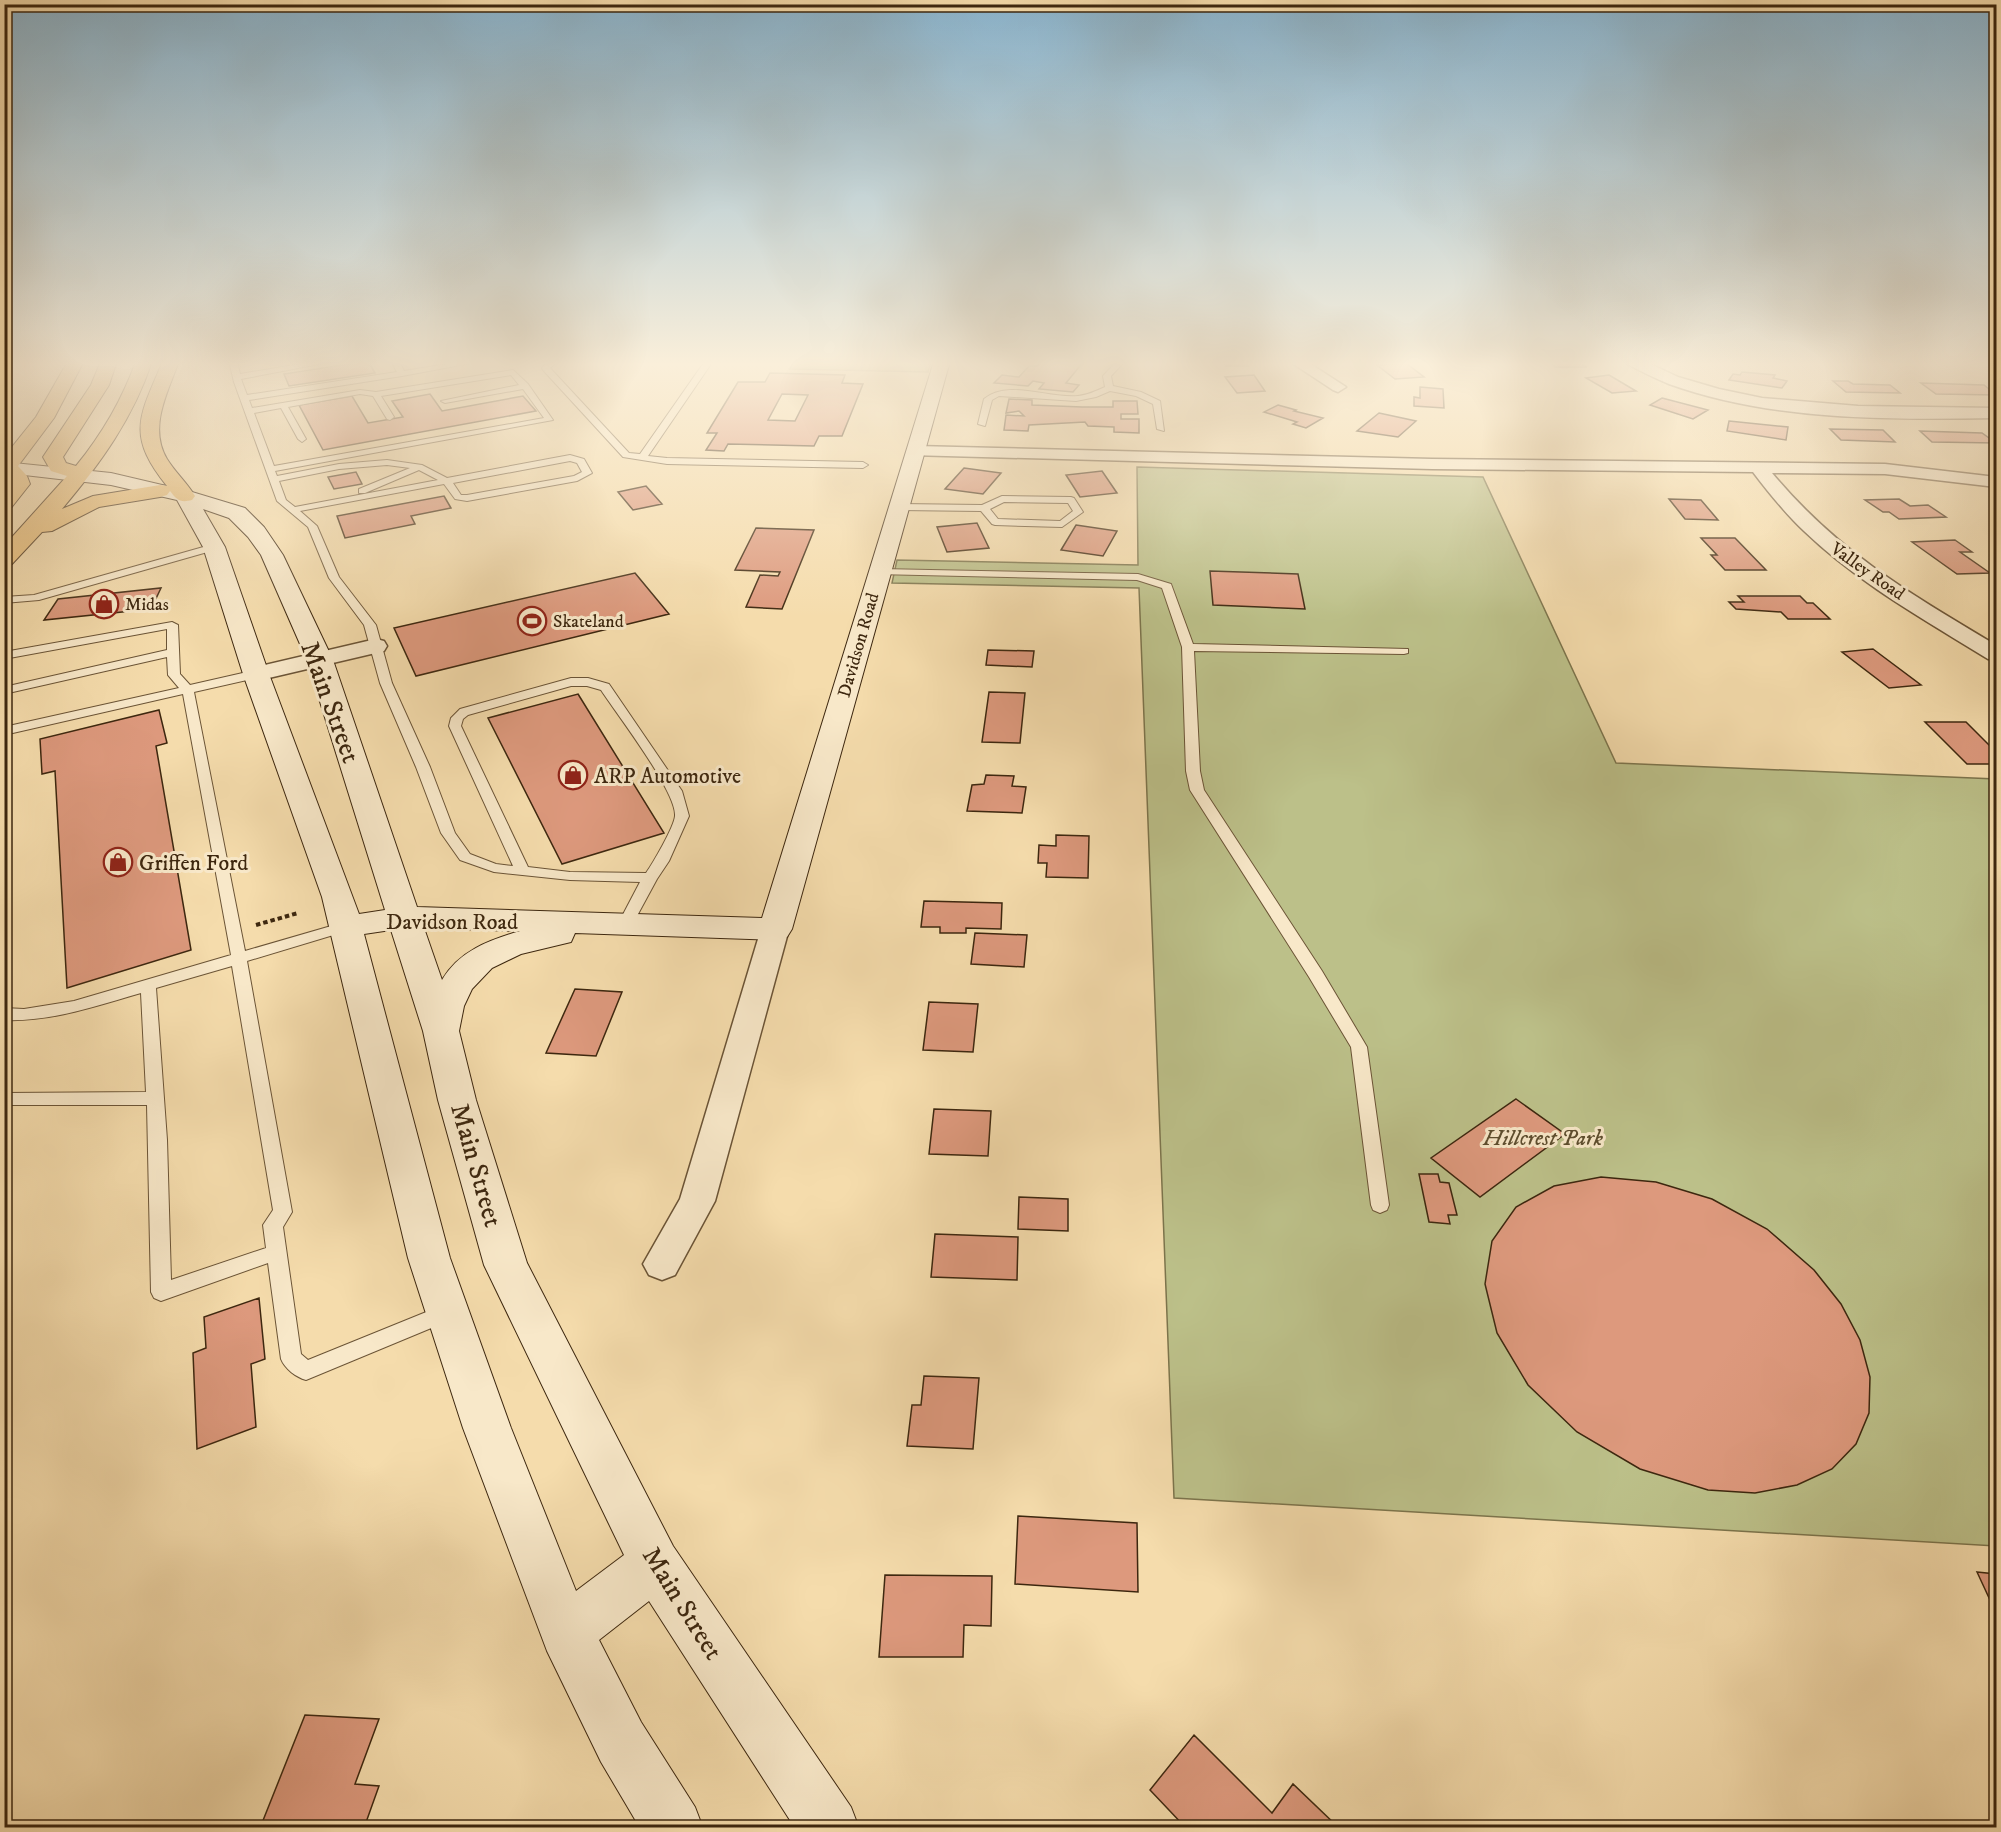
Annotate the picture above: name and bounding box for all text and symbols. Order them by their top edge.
street label: Valley Road [1825,538,1909,605]
shop icon: Midas [88,588,120,620]
street label: Davidson Road [834,590,884,700]
place label: Midas [125,594,169,616]
sports icon: Skateland [516,605,548,637]
place label: Skateland [553,611,624,633]
street label: Main Street [292,637,368,768]
shop icon: ARP Automotive [557,759,589,791]
place label: ARP Automotive [594,763,741,790]
shop icon: Griffen Ford [102,846,134,878]
place label: Griffen Ford [139,850,248,877]
street label: Davidson Road [386,909,518,936]
street label: Main Street [442,1100,510,1231]
park label: Hillcrest Park [1482,1125,1604,1152]
street label: Main Street [634,1541,730,1667]

